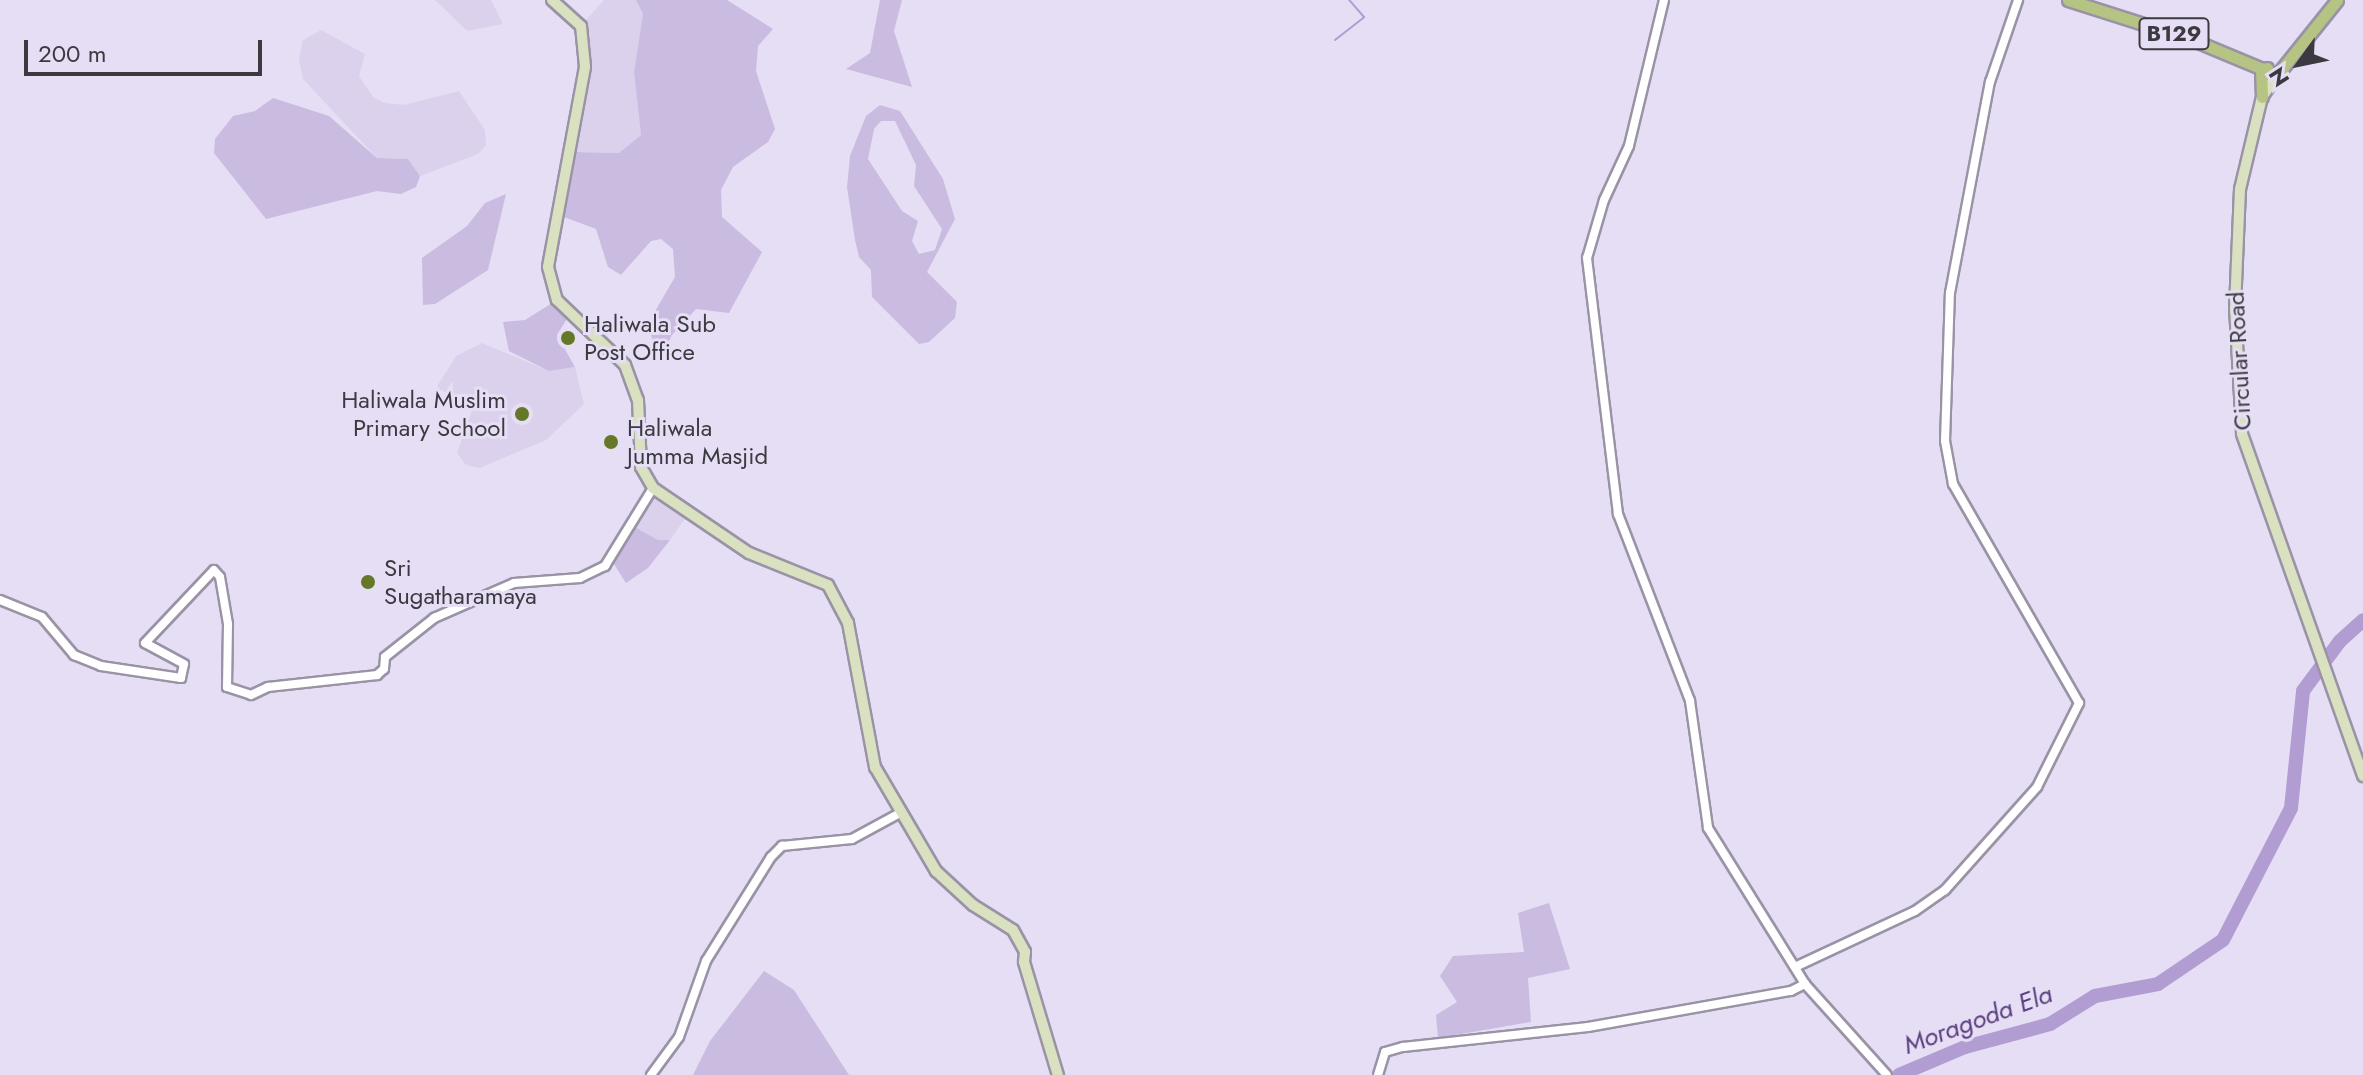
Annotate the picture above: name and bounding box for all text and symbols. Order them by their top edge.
road number: B129 [2138,16,2210,52]
scale bar [28,24,266,74]
north arrow [2259,24,2339,104]
text: 200 m [38,36,106,71]
text: N [2261,61,2297,93]
street label: Circular Road [2221,291,2257,431]
place label: Haliwala Sub Post Office [584,310,716,366]
marker: Haliwala Sub Post Office [559,329,577,347]
place label: Haliwala Muslim Primary School [341,386,506,442]
marker: Haliwala Muslim Primary School [513,405,531,423]
place label: Haliwala Jumma Masjid [627,414,768,470]
marker: Haliwala Jumma Masjid [602,433,620,451]
place label: Sri Sugatharamaya [384,554,537,610]
marker: Sri Sugatharamaya [359,573,377,591]
water label: Moragoda Ela [1899,979,2057,1061]

